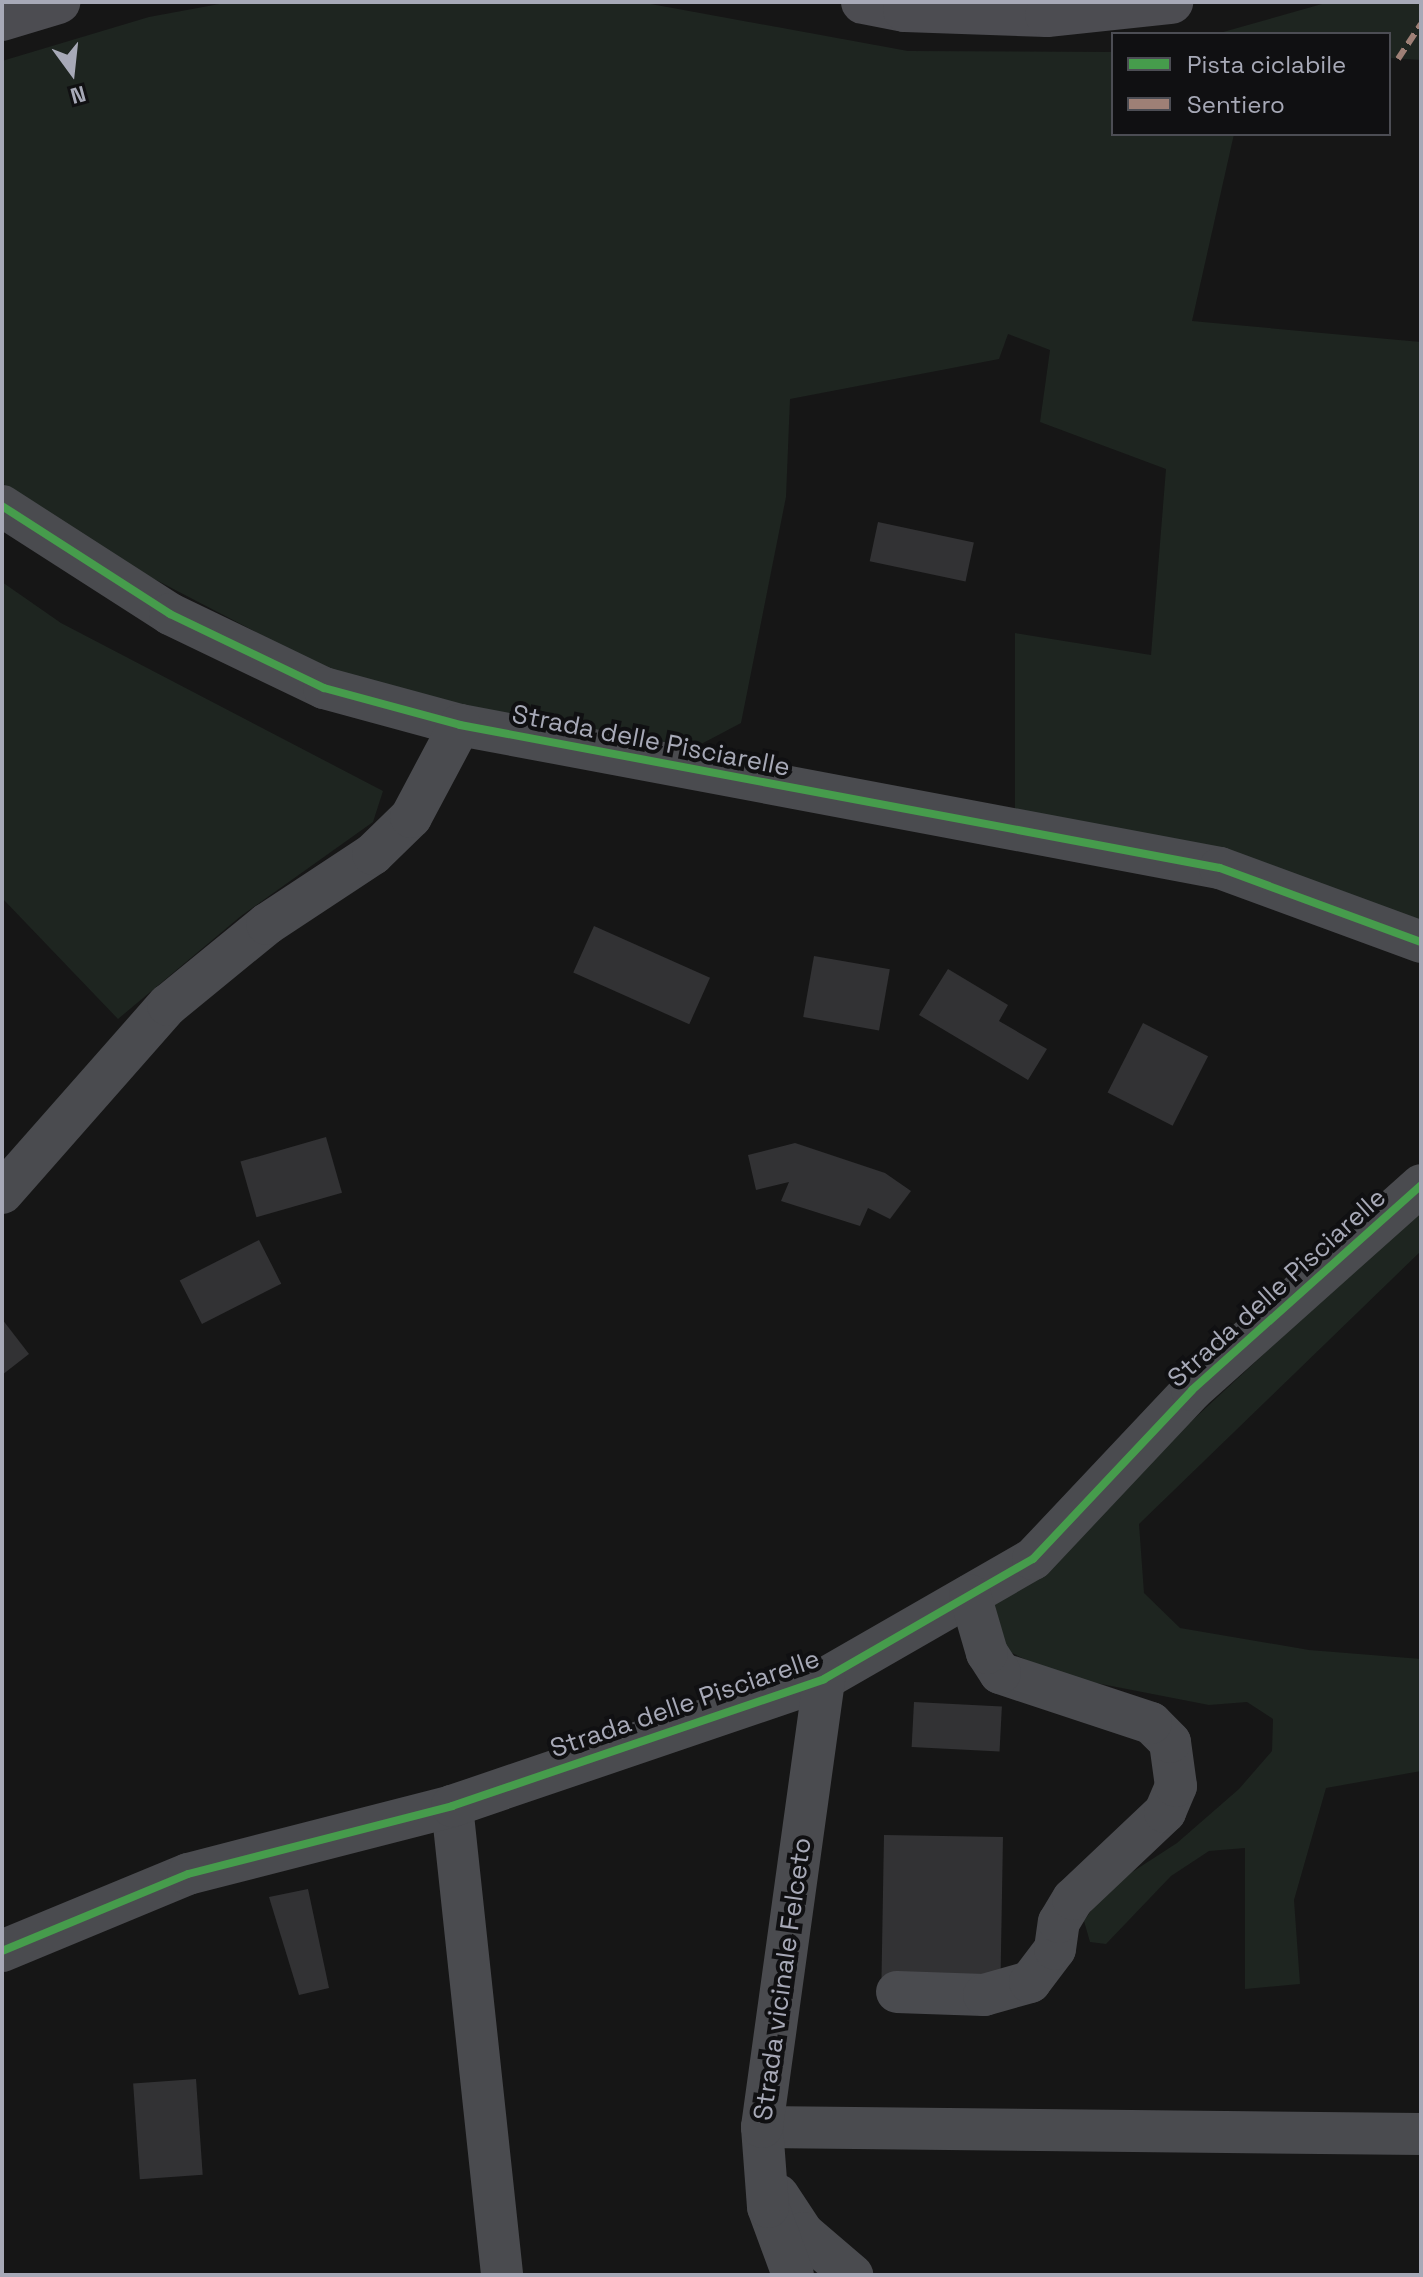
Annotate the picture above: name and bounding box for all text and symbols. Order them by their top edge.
north arrow [32,32,112,112]
legend [1111,32,1391,136]
text: Pista ciclabile [1187,49,1346,80]
text: N [67,80,89,111]
text: Sentiero [1187,89,1285,120]
street label: Strada delle Pisciarelle [509,699,793,783]
street label: Strada delle Pisciarelle [1162,1182,1392,1394]
street label: Strada delle Pisciarelle [546,1643,824,1765]
street label: Strada vicinale Felceto [748,1835,818,2123]

